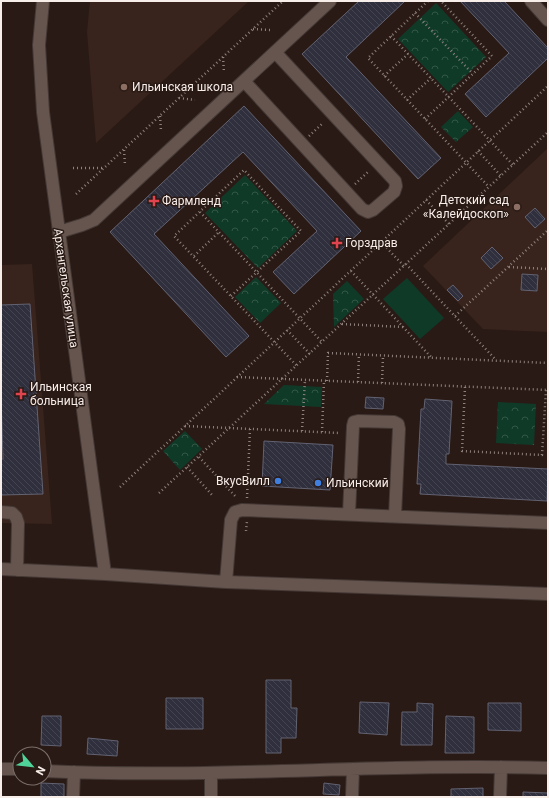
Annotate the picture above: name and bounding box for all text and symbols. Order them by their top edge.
place label: Ильинская школа [132,80,233,94]
marker: Ильинская школа [119,82,129,92]
place label: Детский сад «Калейдоскоп» [423,193,509,221]
place label: Фармленд [162,194,221,208]
marker: Фармленд [149,196,159,206]
marker: Детский сад «Калейдоскоп» [512,202,522,212]
street label: Архангельская улица [51,227,81,349]
place label: Горздрав [345,236,398,250]
marker: Горздрав [332,238,342,248]
place label: Ильинская больница [30,380,92,408]
marker: Ильинская больница [15,388,27,400]
place label: ВкусВилл [216,474,270,488]
marker: ВкусВилл [273,476,283,486]
place label: Ильинский [326,476,389,490]
marker: Ильинский [313,478,323,488]
north arrow [12,746,52,786]
text: N [33,764,48,777]

